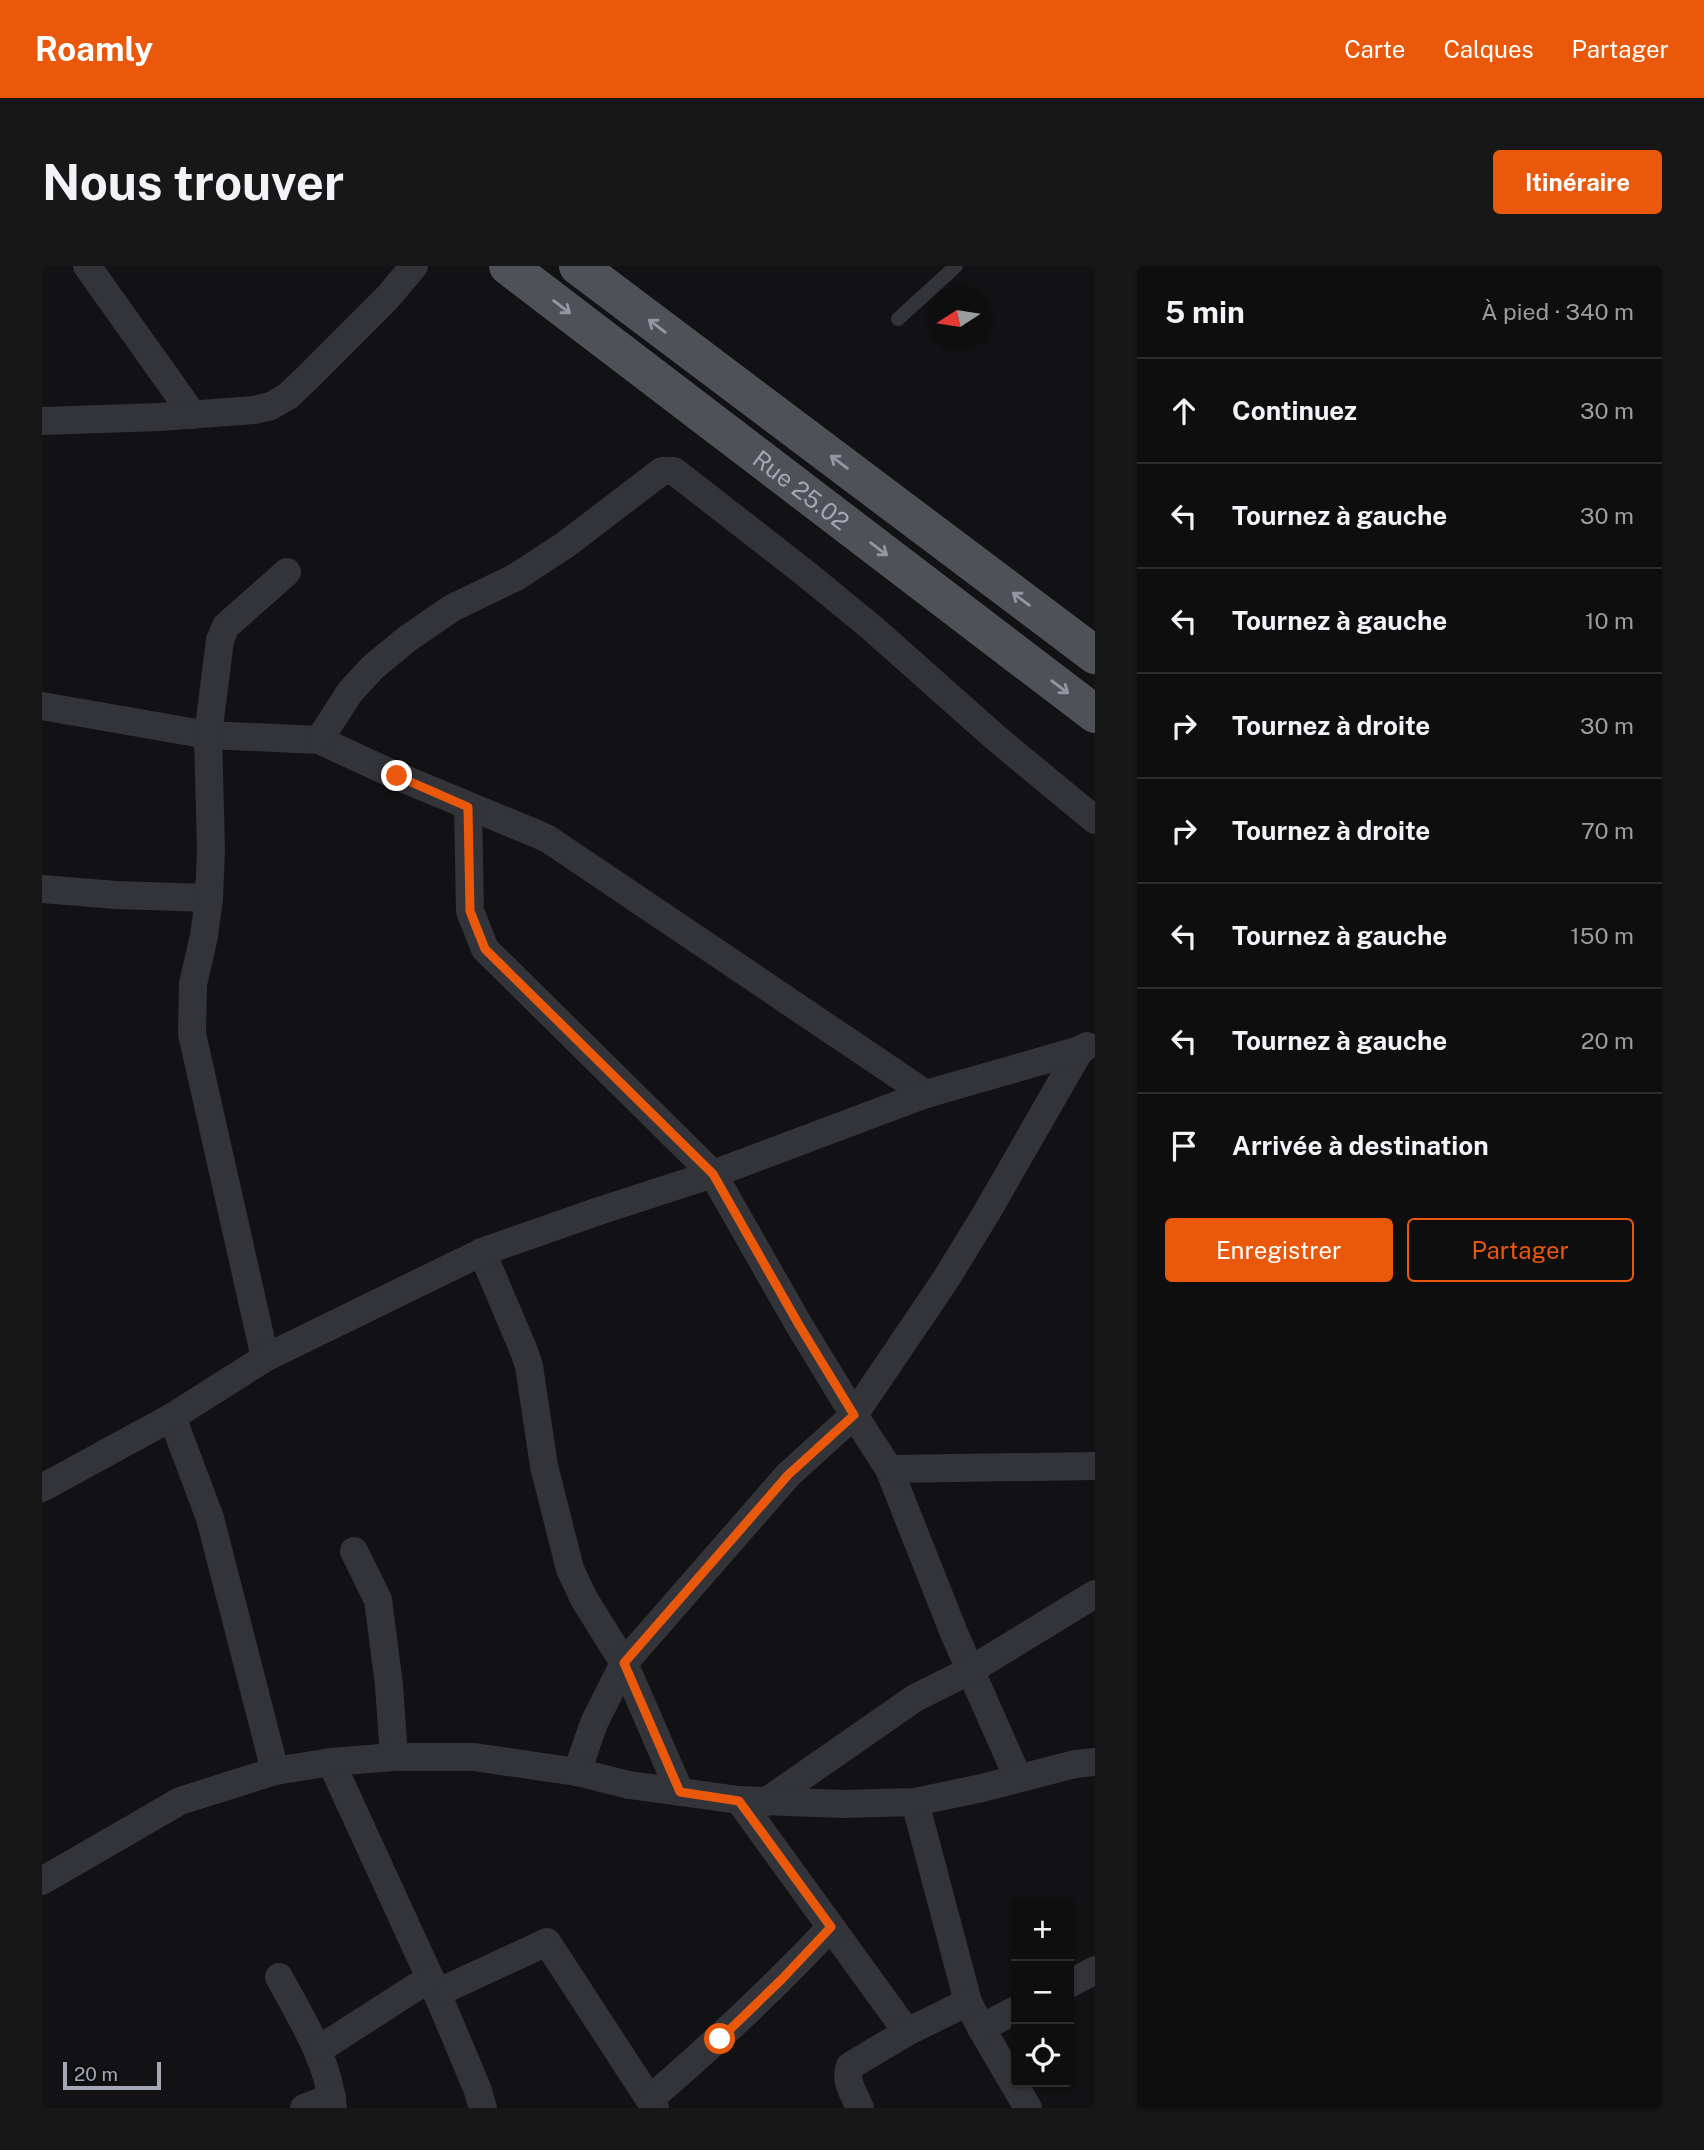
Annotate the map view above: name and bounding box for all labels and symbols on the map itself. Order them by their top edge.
north arrow [927,287,990,350]
one-way arrow [552,300,571,314]
one-way arrow [648,318,667,333]
street label: Rue 25.02 [748,444,855,535]
one-way arrow [830,455,849,470]
one-way arrow [869,542,888,557]
one-way arrow [1012,592,1031,607]
one-way arrow [1050,680,1069,695]
route end [381,760,412,791]
route start [704,2023,735,2054]
scale bar [63,2059,161,2091]

